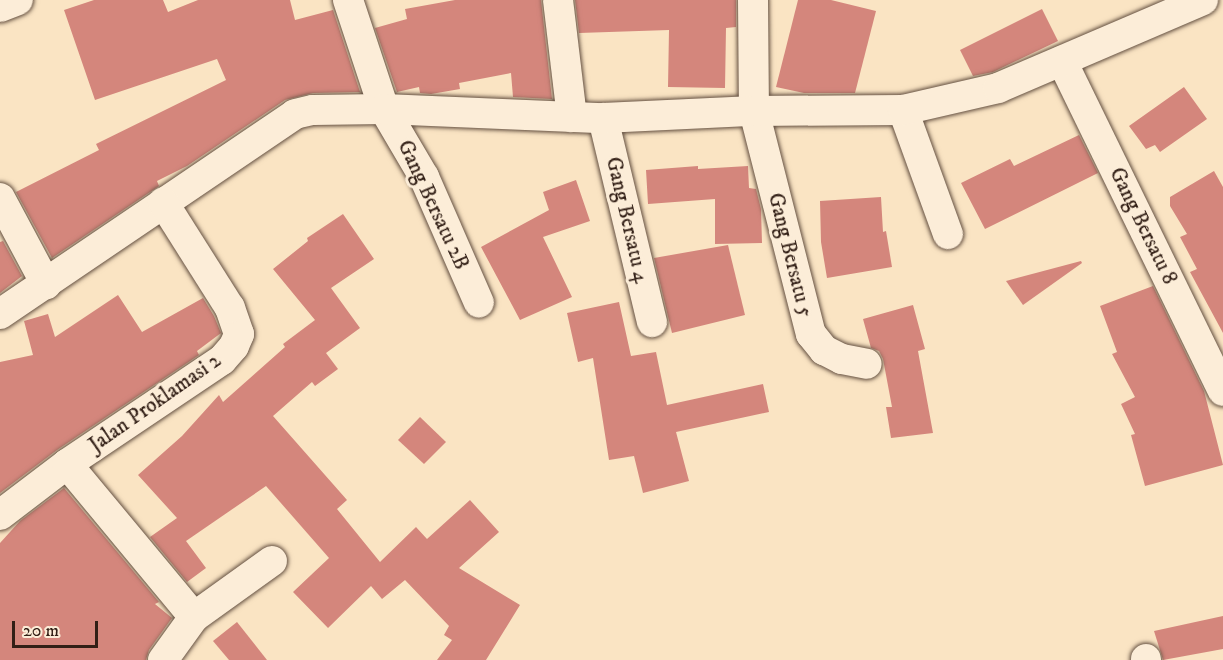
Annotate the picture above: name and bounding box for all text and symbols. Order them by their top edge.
street label: Gang Bersatu 2B [392,136,474,274]
street label: Gang Bersatu 4 [600,155,654,285]
street label: Gang Bersatu 8 [1104,163,1182,289]
street label: Gang Bersatu 5 [762,190,818,320]
street label: Jalan Proklamasi 2 [84,348,226,458]
scale bar [15,609,100,647]
text: 20 m [23,620,59,642]

